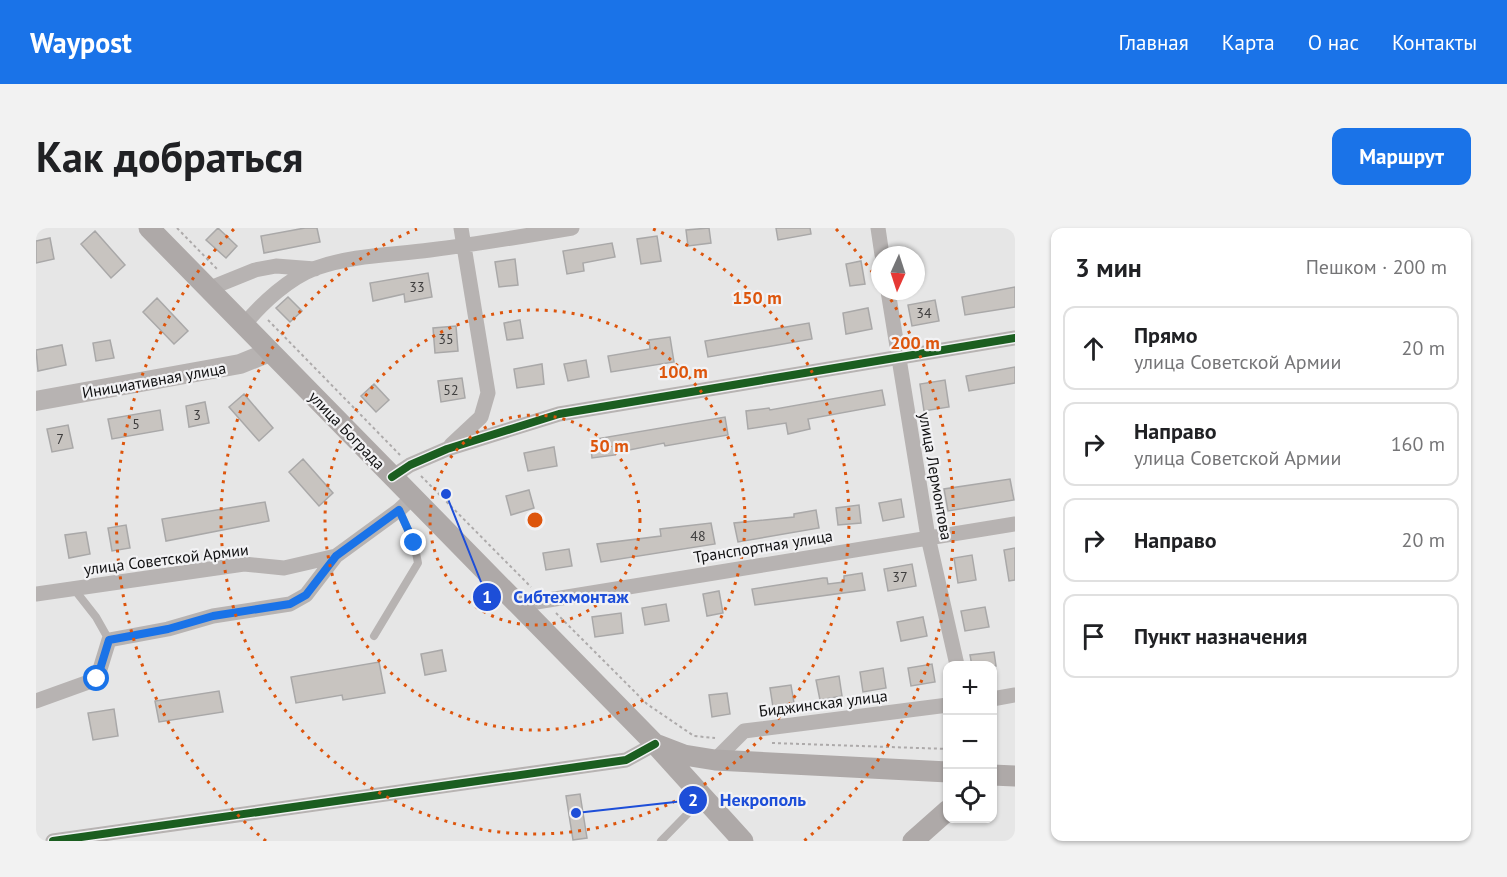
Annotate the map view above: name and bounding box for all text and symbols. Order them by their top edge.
text: Waypost [30,24,132,61]
text: Главная [1118,29,1189,56]
text: Карта [1222,29,1275,56]
text: О нас [1308,29,1359,56]
text: Контакты [1392,29,1477,56]
button: Маршрут [1332,128,1471,185]
text: Как добраться [36,129,303,184]
north arrow [871,246,925,300]
text: 3 мин [1075,251,1142,284]
text: Пешком · 200 m [1306,254,1447,280]
house number: 33 [409,278,425,296]
text: 150 m [732,286,782,309]
house number: 34 [916,304,932,322]
text: Прямо [1134,321,1197,349]
house number: 35 [438,330,454,348]
text: 200 m [890,331,940,354]
icon: ahead [1077,332,1110,365]
text: 20 m [1402,335,1445,361]
text: улица Советской Армии [1134,349,1341,375]
street label: Инициативная улица [80,357,228,403]
text: 100 m [658,360,708,383]
house number: 52 [443,381,459,399]
street label: улица Бограда [305,387,389,473]
house number: 3 [193,406,201,424]
street label: улица Лермонтова [915,410,957,542]
house number: 5 [132,415,140,433]
text: Направо [1134,417,1217,445]
icon: right [1077,428,1110,461]
house number: 7 [56,430,64,448]
text: 160 m [1391,431,1445,457]
text: 50 m [589,434,629,457]
text: улица Советской Армии [1134,445,1341,471]
centre of rings [525,510,545,530]
icon: right [1077,524,1110,557]
street label: Транспортная улица [692,525,834,567]
text: Направо [1134,526,1217,554]
house number: 48 [690,527,706,545]
text: 20 m [1402,527,1445,553]
route end [400,529,426,555]
street label: улица Советской Армии [82,539,250,579]
house number: 37 [892,568,908,586]
callout: Сибтехмонтаж [472,579,641,615]
text: 1 [482,585,492,608]
text: Сибтехмонтаж [513,585,629,608]
icon: arrive [1077,620,1110,653]
text: Пункт назначения [1134,622,1307,650]
map controls [943,661,997,823]
button: + [943,661,997,715]
route start [83,665,109,691]
street label: Биджинская улица [758,685,888,721]
button: − [943,715,997,769]
button: locate [943,769,997,823]
callout: Некрополь [678,782,818,818]
text: 2 [688,788,698,811]
text: Некрополь [720,788,806,811]

